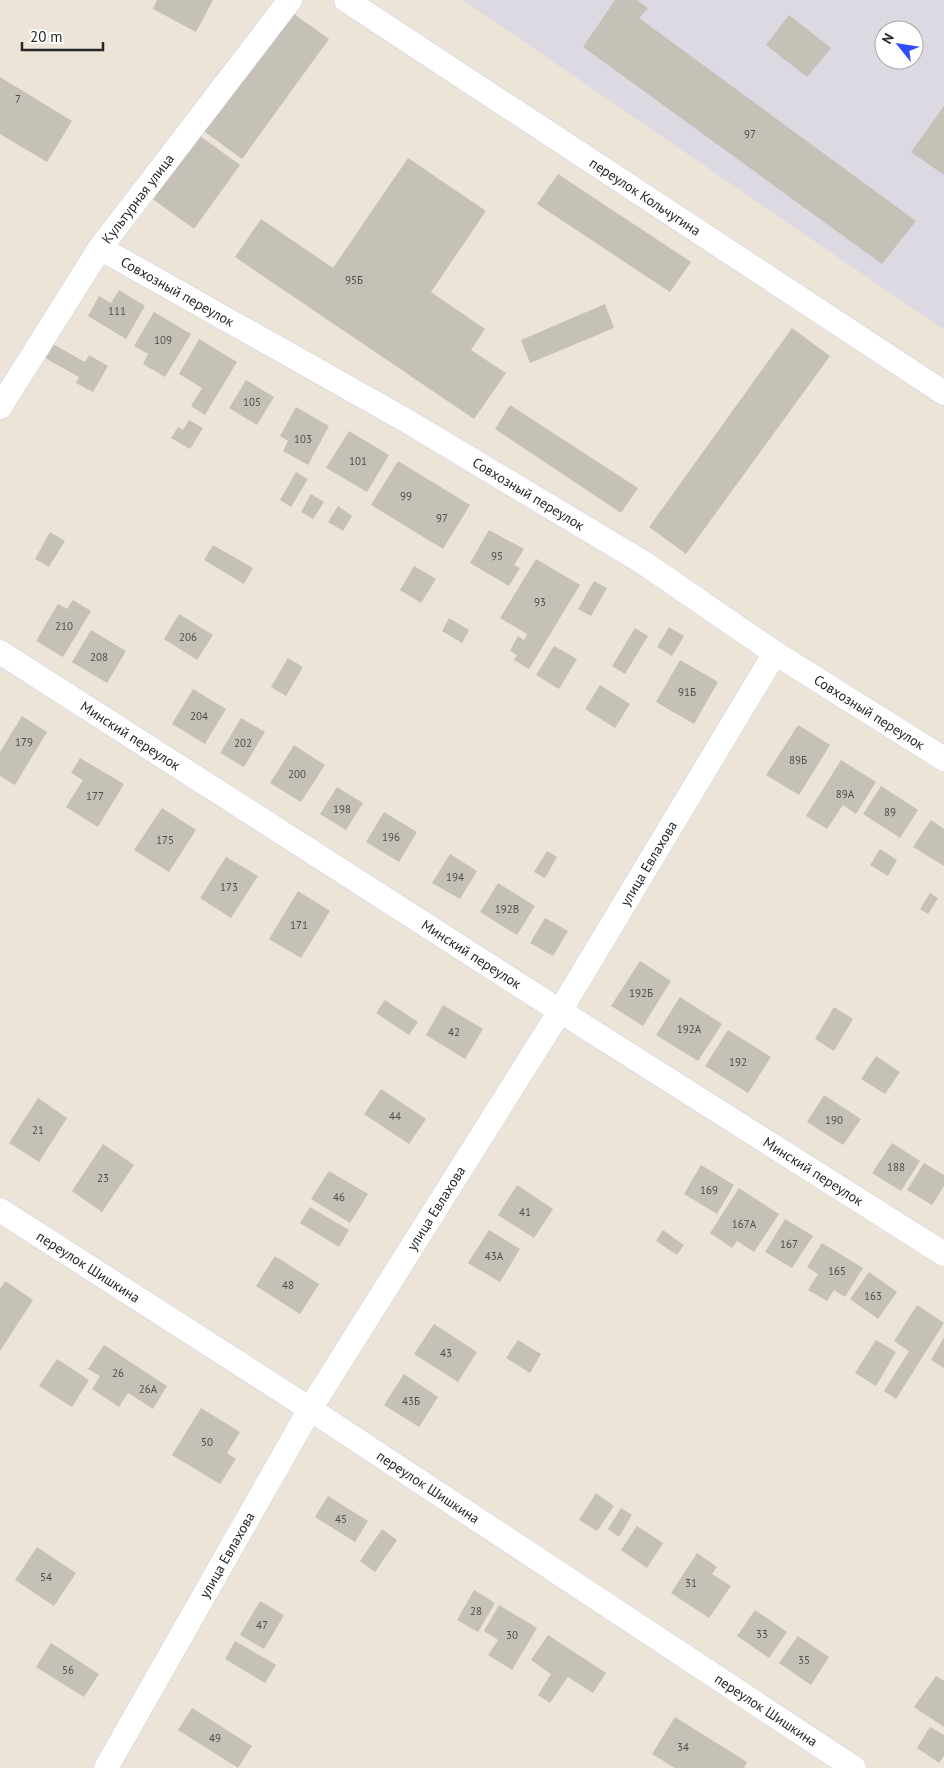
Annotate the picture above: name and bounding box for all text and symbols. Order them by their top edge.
scale bar [22,20,104,52]
north arrow [874,20,924,70]
text: 20 m [30,27,63,46]
text: N [878,30,898,47]
house number: 7 [15,92,21,106]
house number: 97 [744,127,756,141]
street label: Культурная улица [98,150,178,247]
street label: переулок Кольчугина [586,154,704,240]
street label: Совхозный переулок [118,253,238,331]
house number: 95Б [345,273,363,287]
house number: 111 [108,304,126,318]
house number: 109 [154,333,172,347]
house number: 105 [243,395,261,409]
house number: 103 [294,432,312,446]
street label: Совхозный переулок [469,453,588,534]
house number: 101 [349,454,367,468]
house number: 99 [400,489,412,503]
house number: 97 [436,511,448,525]
house number: 95 [491,549,503,563]
house number: 93 [534,595,546,609]
house number: 210 [55,619,73,633]
house number: 206 [179,630,197,644]
house number: 208 [90,650,108,664]
street label: Совхозный переулок [811,671,928,754]
house number: 91Б [678,685,696,699]
street label: Минский переулок [77,697,184,774]
house number: 204 [190,709,208,723]
house number: 179 [15,735,33,749]
house number: 202 [234,736,252,750]
house number: 89Б [789,753,807,767]
house number: 200 [288,767,306,781]
house number: 89А [836,787,855,801]
house number: 177 [86,789,104,803]
house number: 198 [333,802,351,816]
house number: 89 [884,805,896,819]
street label: улица Евлахова [616,818,681,909]
house number: 196 [382,830,400,844]
house number: 175 [156,833,174,847]
house number: 194 [446,870,464,884]
house number: 173 [220,880,238,894]
house number: 192В [495,902,519,916]
street label: Минский переулок [418,916,525,993]
house number: 171 [290,918,308,932]
house number: 192Б [629,986,653,1000]
house number: 192А [677,1022,702,1036]
house number: 42 [448,1025,460,1039]
house number: 192 [729,1055,747,1069]
house number: 44 [389,1109,401,1123]
house number: 190 [825,1113,843,1127]
house number: 21 [32,1123,44,1137]
street label: Минский переулок [760,1133,867,1210]
house number: 188 [887,1160,905,1174]
street label: улица Евлахова [403,1163,469,1254]
house number: 23 [97,1171,109,1185]
house number: 169 [700,1183,718,1197]
house number: 46 [333,1190,345,1204]
house number: 41 [519,1205,531,1219]
house number: 167А [732,1217,757,1231]
street label: переулок Шишкина [33,1227,144,1307]
house number: 167 [780,1237,798,1251]
house number: 43А [485,1249,504,1263]
house number: 165 [828,1264,846,1278]
house number: 48 [282,1278,294,1292]
house number: 163 [864,1289,882,1303]
house number: 43 [440,1346,452,1360]
house number: 26 [112,1366,124,1380]
house number: 26А [139,1382,158,1396]
house number: 43Б [402,1394,420,1408]
house number: 50 [201,1435,213,1449]
street label: переулок Шишкина [373,1447,483,1527]
street label: улица Евлахова [195,1509,259,1601]
house number: 45 [335,1512,347,1526]
house number: 54 [40,1570,52,1584]
house number: 31 [685,1576,697,1590]
house number: 28 [470,1604,482,1618]
house number: 47 [256,1618,268,1632]
house number: 33 [756,1627,768,1641]
house number: 30 [506,1628,518,1642]
house number: 35 [798,1653,810,1667]
house number: 56 [62,1663,74,1677]
street label: переулок Шишкина [711,1670,821,1751]
house number: 49 [209,1731,221,1745]
house number: 34 [677,1740,689,1754]

